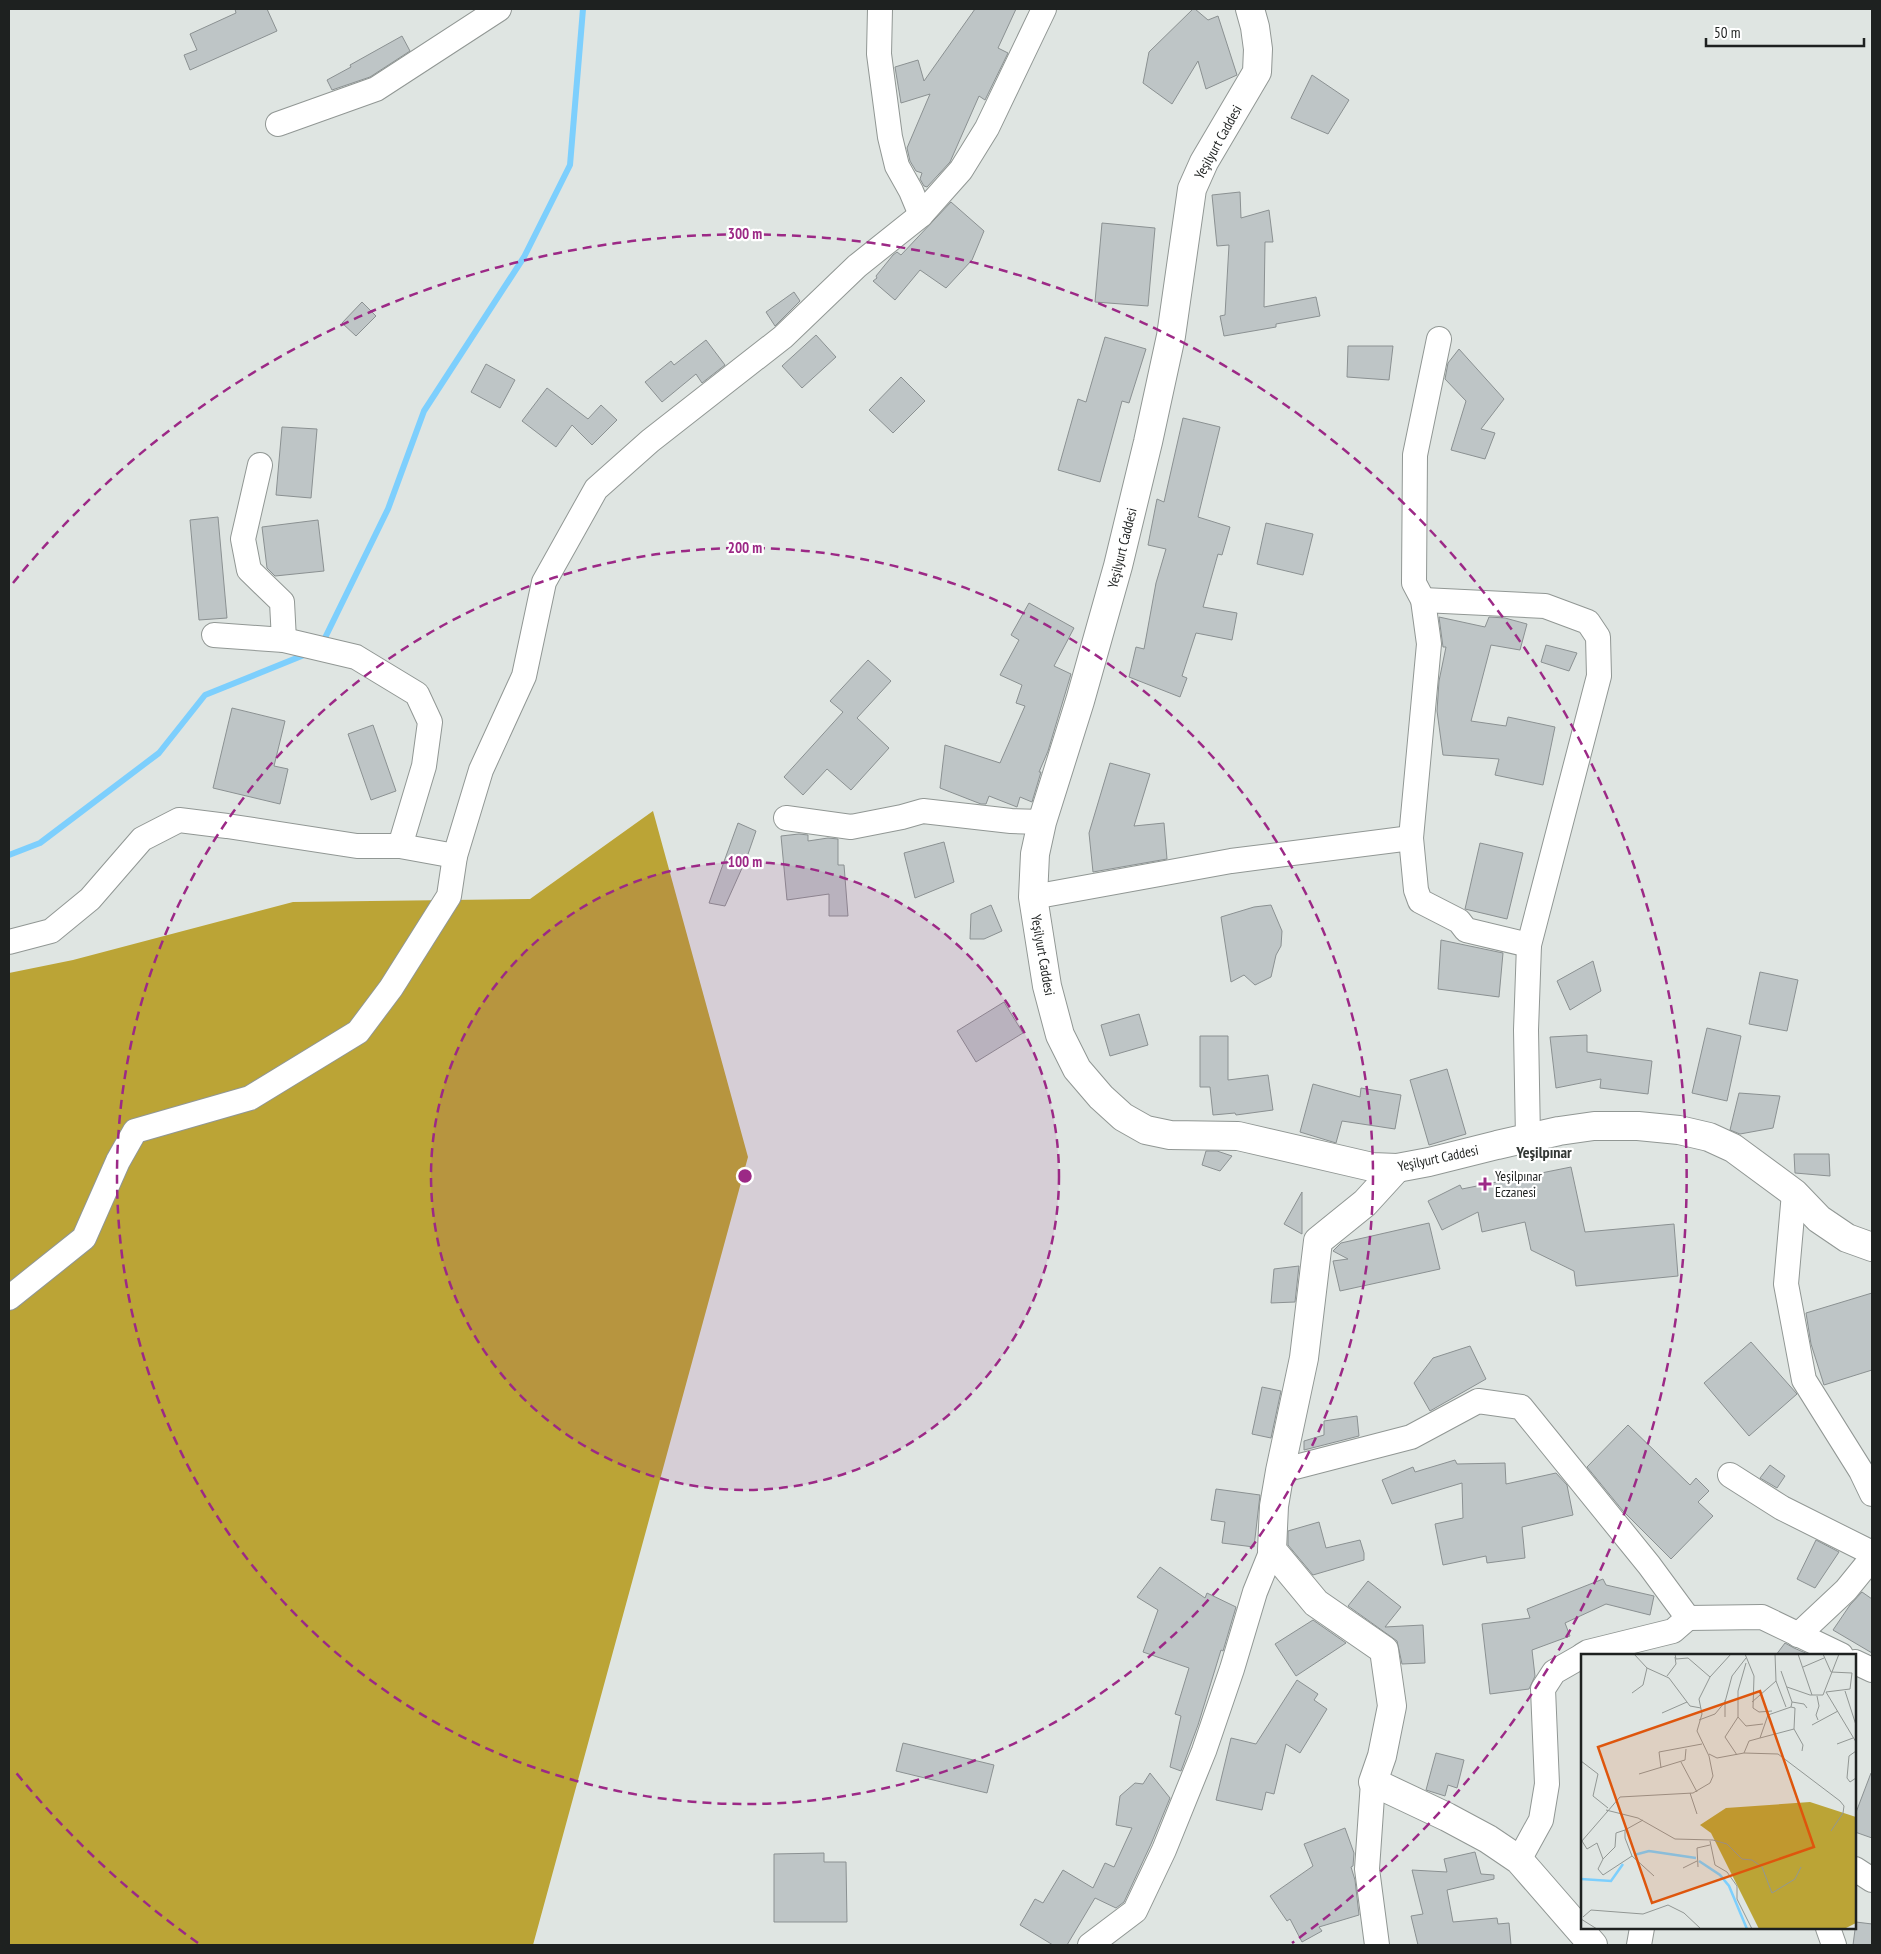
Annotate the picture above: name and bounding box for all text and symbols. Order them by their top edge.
scale bar [1706,15,1864,47]
text: 50 m [1714,23,1740,42]
street label: Yeşilyurt Caddesi [1190,102,1246,182]
text: 300 m [728,224,762,243]
street label: Yeşilyurt Caddesi [1103,506,1141,590]
text: 200 m [728,538,762,557]
text: 100 m [728,852,762,871]
street label: Yeşilyurt Caddesi [1027,913,1059,997]
street label: Yeşilyurt Caddesi [1396,1141,1480,1175]
district label: Yeşilpınar [1515,1142,1572,1162]
centre of rings [736,1167,754,1185]
place label: Yeşilpınar Eczanesi [1495,1167,1542,1201]
marker: Yeşilpınar Eczanesi [1479,1178,1491,1190]
inset map [1581,1654,1856,1929]

